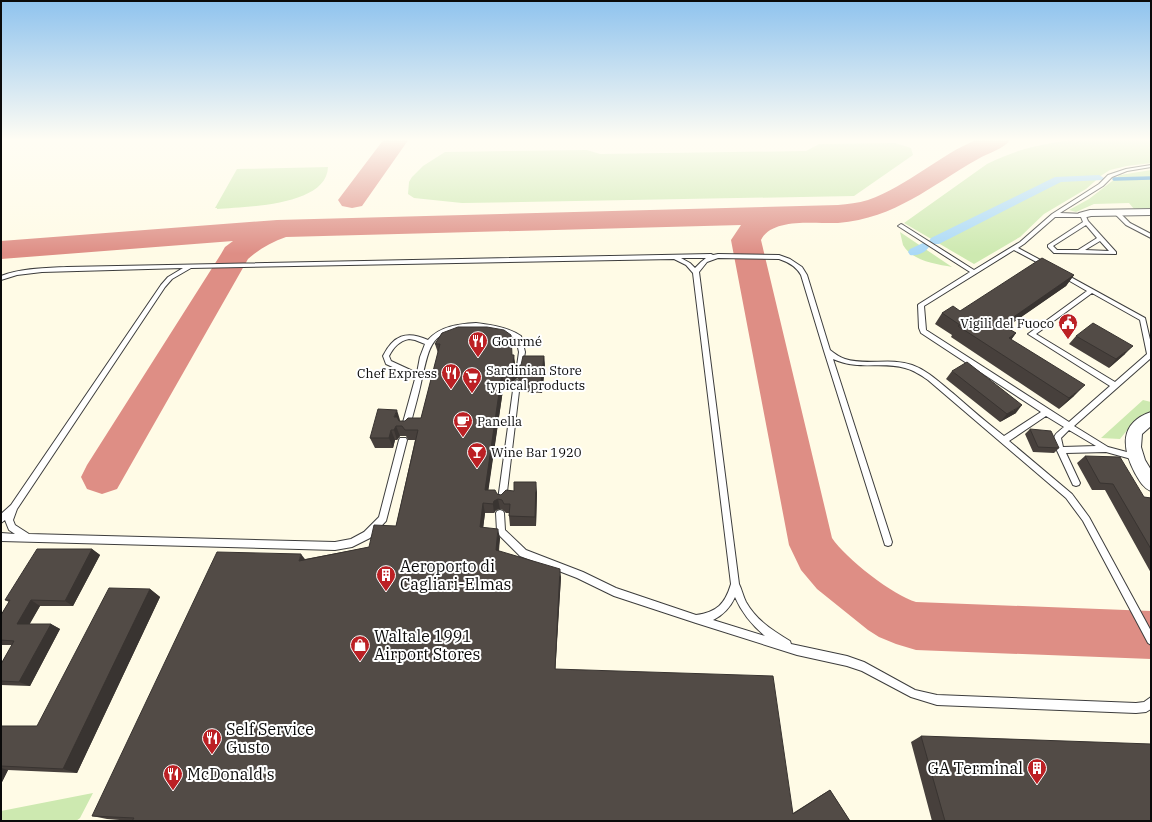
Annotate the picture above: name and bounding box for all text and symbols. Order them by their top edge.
public building icon: Vigili del Fuoco [1057,312,1079,340]
place label: Vigili del Fuoco [960,315,1054,332]
restaurant icon: Gourmé [467,330,489,358]
place label: Gourmé [492,333,542,350]
restaurant icon: Chef Express [440,362,462,390]
place label: Sardinian Store typical products [486,362,585,394]
place label: Chef Express [357,365,437,382]
supermarket icon: Sardinian Store typical products [461,366,483,394]
cafe icon: Panella [452,410,474,438]
place label: Panella [477,413,522,430]
bar icon: Wine Bar 1920 [466,441,488,469]
place label: Wine Bar 1920 [491,444,582,461]
place label: Aeroporto di Cagliari-Elmas [400,556,511,594]
building icon: Aeroporto di Cagliari-Elmas [375,564,397,592]
place label: Waltale 1991 Airport Stores [374,626,480,664]
shop icon: Waltale 1991 Airport Stores [349,634,371,662]
place label: Self Service Gusto [226,719,314,757]
restaurant icon: Self Service Gusto [201,727,223,755]
building icon: GA Terminal [1026,757,1048,785]
place label: GA Terminal [928,758,1023,778]
restaurant icon: McDonald's [162,763,184,791]
place label: McDonald's [187,764,275,784]

